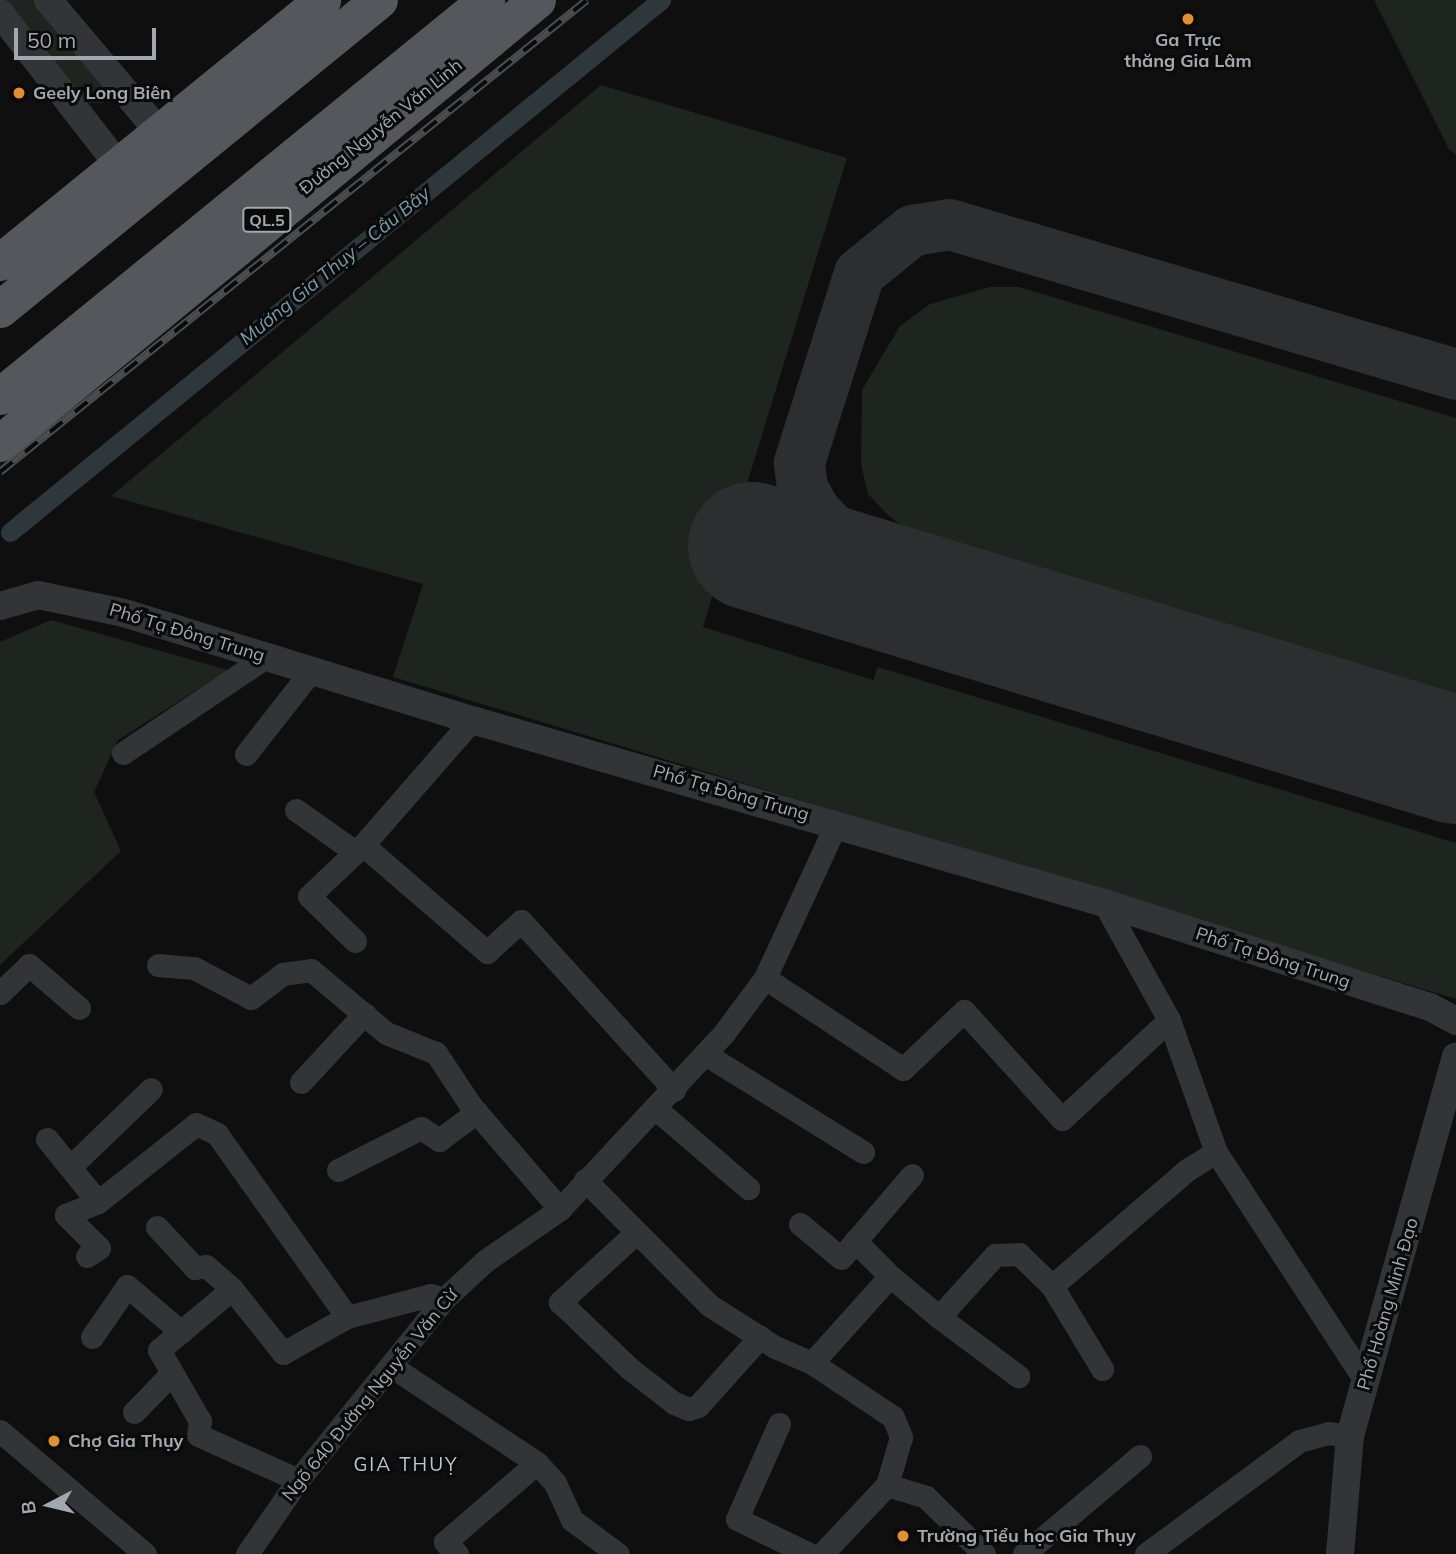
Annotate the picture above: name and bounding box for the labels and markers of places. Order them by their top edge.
marker: Ga Trực thăng Gia Lâm [1180,11,1196,27]
place label: Ga Trực thăng Gia Lâm [1124,30,1252,72]
place label: Geely Long Biên [33,82,171,104]
marker: Geely Long Biên [11,85,27,101]
place label: Chợ Gia Thụy [68,1430,183,1452]
marker: Chợ Gia Thụy [46,1433,62,1449]
place label: Trường Tiểu học Gia Thụy [917,1525,1136,1547]
marker: Trường Tiểu học Gia Thụy [895,1528,911,1544]

